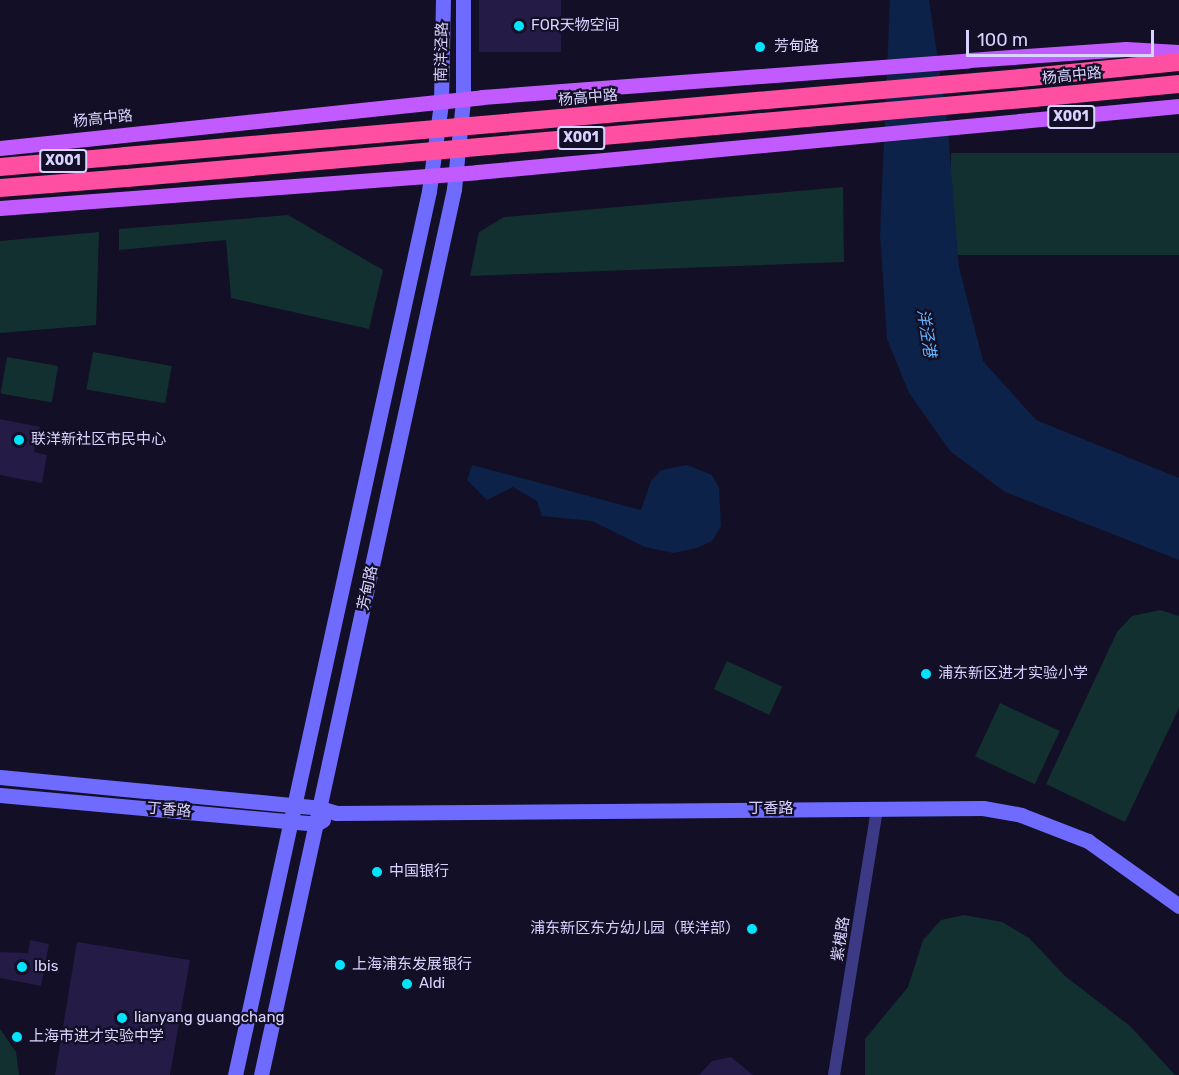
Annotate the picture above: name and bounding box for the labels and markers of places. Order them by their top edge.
place label: FOR天物空间 [531,17,620,35]
marker: FOR天物空间 [512,19,526,33]
marker: 芳甸路 [751,38,769,56]
place label: 芳甸路 [774,38,819,56]
place label: 联洋新社区市民中心 [31,431,166,449]
marker: 联洋新社区市民中心 [12,433,26,447]
place label: 浦东新区进才实验小学 [938,665,1088,683]
marker: 浦东新区进才实验小学 [919,667,933,681]
place label: 中国银行 [389,863,449,881]
marker: 中国银行 [370,865,384,879]
place label: 浦东新区东方幼儿园（联洋部） [530,920,740,938]
marker: 浦东新区东方幼儿园（联洋部） [745,922,759,936]
place label: 上海浦东发展银行 [352,956,472,974]
place label: Ibis [34,958,58,976]
marker: 上海浦东发展银行 [333,958,347,972]
marker: Ibis [15,960,29,974]
place label: Aldi [419,975,445,993]
marker: Aldi [400,977,414,991]
place label: lianyang guangchang [134,1009,284,1027]
marker: lianyang guangchang [115,1011,129,1025]
place label: 上海市进才实验中学 [29,1028,164,1046]
marker: 上海市进才实验中学 [10,1030,24,1044]

